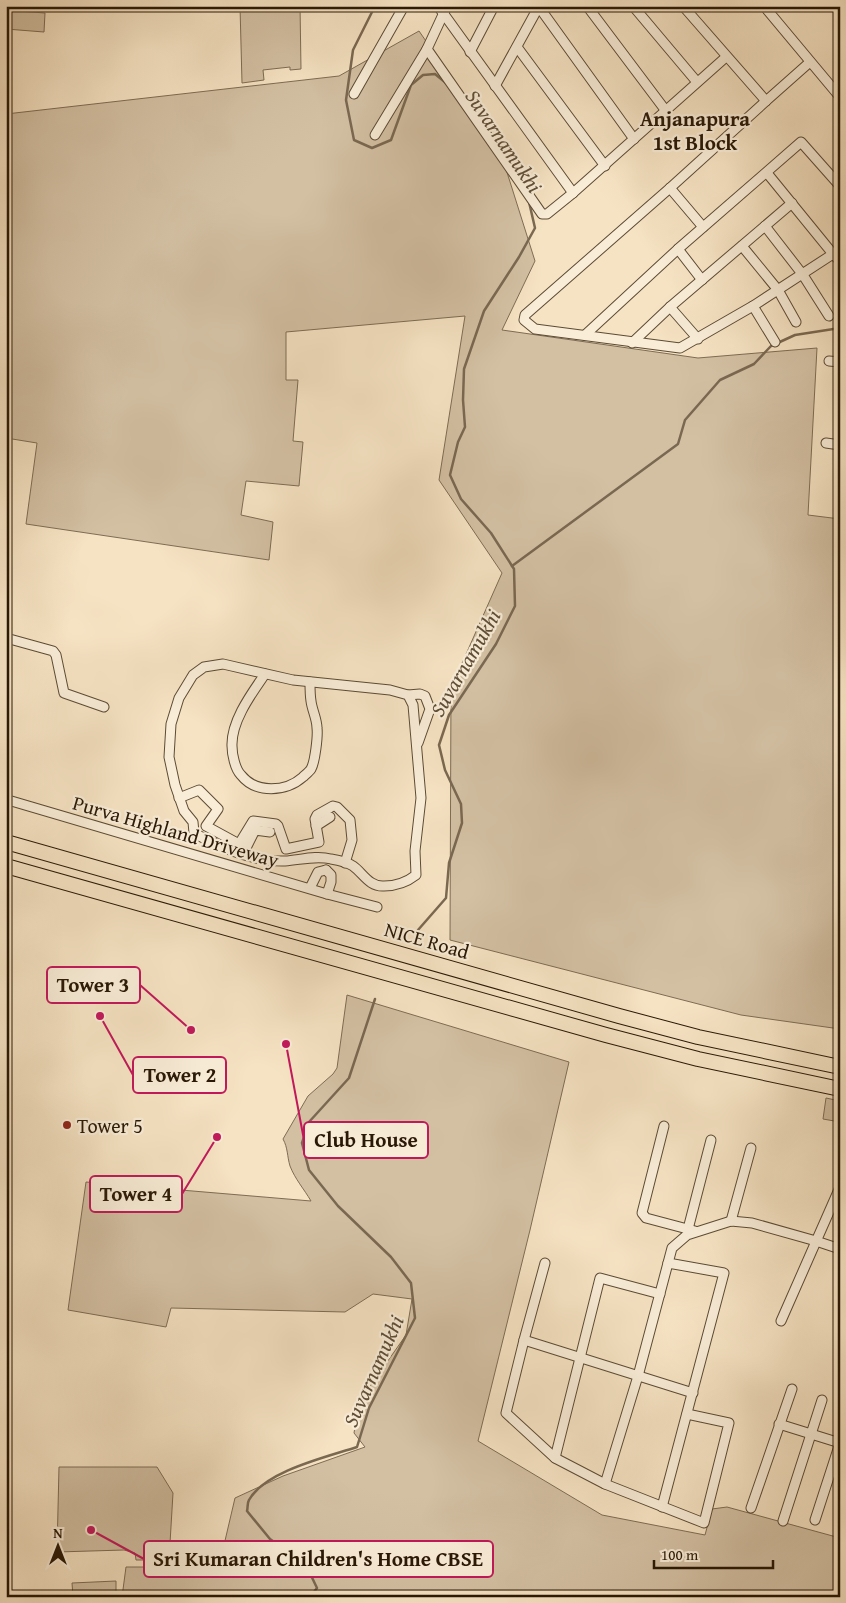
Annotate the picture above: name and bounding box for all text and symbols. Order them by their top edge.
water label: Suvarnamukhi [458,83,550,200]
district label: Anjanapura 1st Block [640,103,750,158]
water label: Suvarnamukhi [422,603,509,722]
street label: Purva Highland Driveway [70,788,282,874]
street label: NICE Road [381,914,473,966]
callout: Tower 3 [47,967,140,1003]
text: Tower 3 [57,969,129,1000]
callout: Tower 2 [133,1057,226,1093]
text: Tower 2 [144,1059,216,1090]
place label: Tower 5 [77,1111,143,1140]
marker: Tower 5 [61,1119,73,1131]
callout: Club House [304,1122,428,1158]
text: Club House [314,1124,418,1155]
callout: Tower 4 [90,1176,182,1212]
text: Tower 4 [100,1178,172,1209]
water label: Suvarnamukhi [335,1310,412,1432]
north arrow [32,1520,82,1570]
text: N [53,1523,63,1543]
scale bar [654,1538,772,1570]
callout: Sri Kumaran Children's Home CBSE [144,1541,493,1577]
text: Sri Kumaran Children's Home CBSE [153,1543,483,1574]
text: 100 m [661,1544,699,1565]

